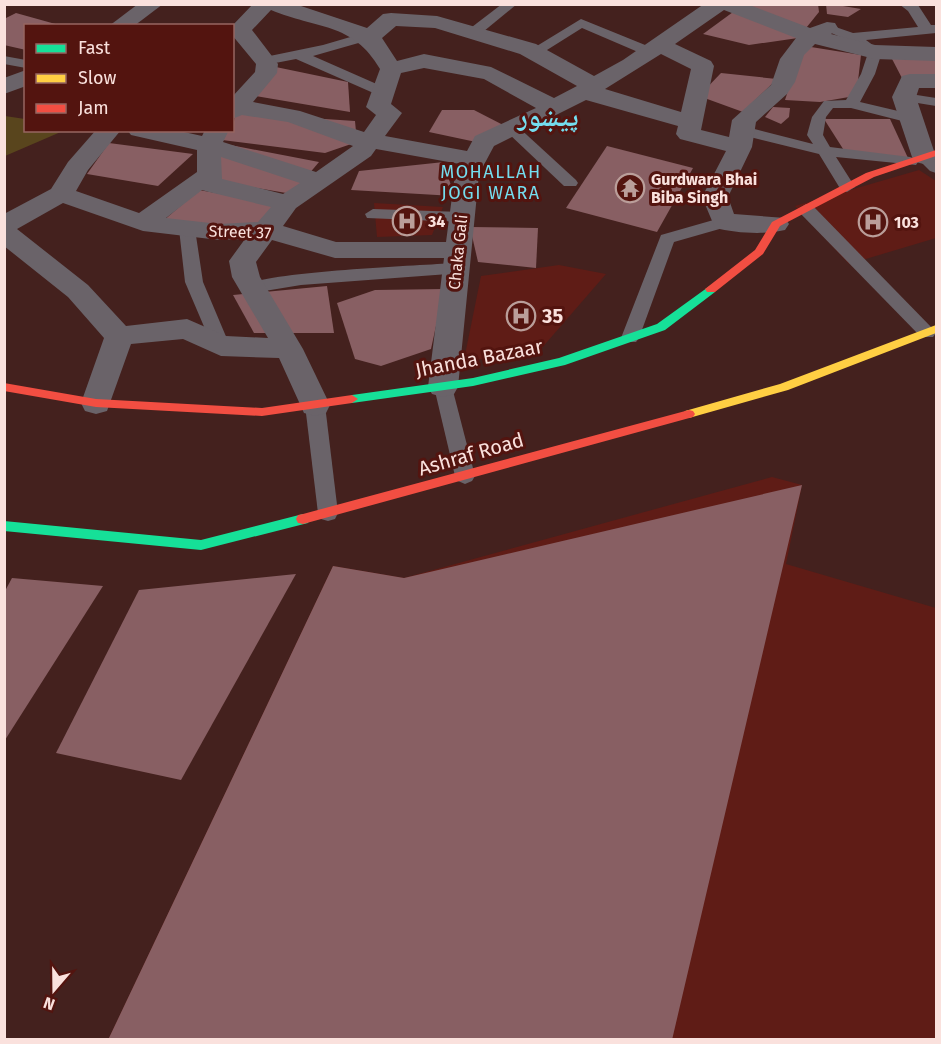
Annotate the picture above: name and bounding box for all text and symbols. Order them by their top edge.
legend [24,24,234,132]
text: Fast [78,37,111,59]
text: Slow [78,67,117,89]
text: Jam [78,97,109,119]
district label: پيښور [516,101,579,133]
district label: MOHALLAH JOGI WARA [440,161,542,204]
place label: Gurdwara Bhai Biba Singh [651,170,757,207]
temple icon: Gurdwara Bhai Biba Singh [614,172,646,204]
hospital icon: 34 [391,205,423,237]
hospital icon: 103 [857,206,889,238]
place label: 34 [427,212,445,231]
street label: Chaka Gali [445,213,471,291]
place label: 103 [894,213,919,232]
street label: Street 37 [208,221,272,243]
hospital icon: 35 [505,300,537,332]
place label: 35 [541,304,563,328]
street label: Jhanda Bazaar [413,334,545,382]
street label: Ashraf Road [416,428,526,480]
north arrow [24,960,84,1020]
text: N [41,993,57,1014]

